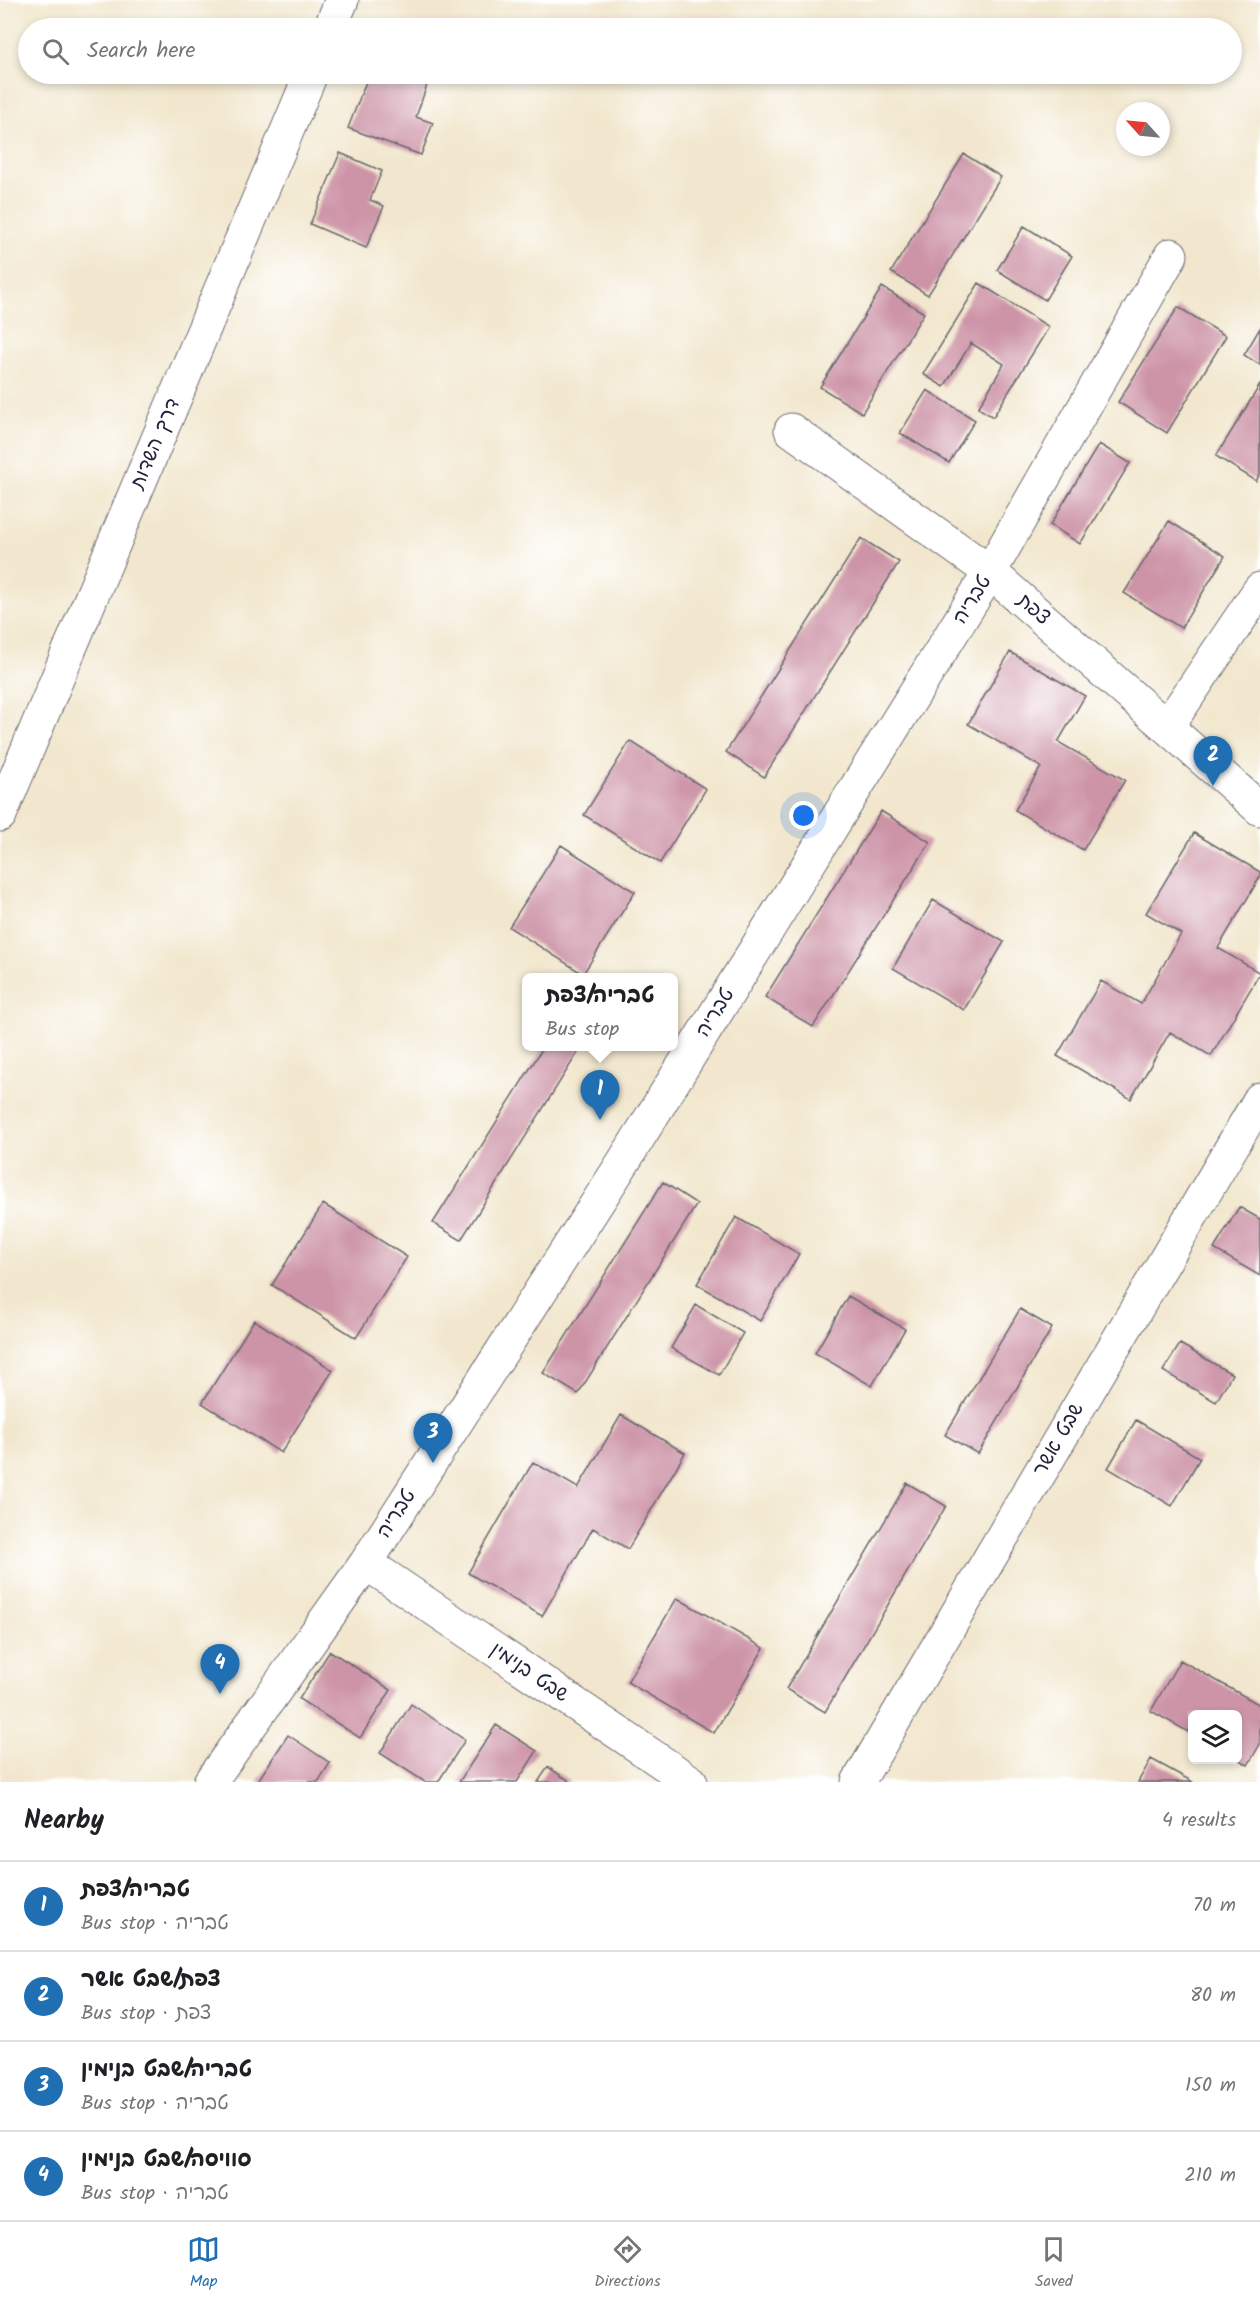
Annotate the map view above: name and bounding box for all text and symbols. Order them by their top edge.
search box [18,18,1242,84]
text: Search here [87,34,195,69]
icon: search [39,35,72,68]
north arrow [1116,102,1170,156]
street label: דרך השדות [122,393,190,496]
street label: טבריה [945,569,1001,631]
street label: צפת [1008,586,1057,634]
pin: 2 [1194,736,1232,786]
your location [789,801,818,830]
popup [522,973,678,1051]
text: טבריה/צפת [545,979,655,1014]
street label: טבריה [688,982,744,1044]
text: Bus stop [545,1014,619,1046]
pin: 1 [580,1070,620,1120]
street label: שבט אשר [1025,1397,1093,1483]
pin: 3 [414,1414,452,1463]
street label: טבריה [369,1483,425,1545]
street label: שבט בנימין [483,1635,575,1711]
pin: 4 [200,1644,240,1694]
map controls [1188,1710,1242,1764]
button: layers [1188,1710,1242,1764]
text: Nearby [24,1800,104,1842]
text: 4 results [1162,1805,1236,1837]
text: טבריה/צפת [81,1873,190,1908]
text: 1 [40,1890,47,1922]
text: 70 m [1193,1890,1236,1922]
text: Bus stop · טבריה [81,1908,229,1940]
text: צפת/שבט אשר [81,1963,221,1998]
text: 2 [38,1980,49,2012]
text: 80 m [1190,1980,1236,2012]
text: Bus stop · צפת [81,1998,211,2030]
text: טבריה/שבט בנימין [81,2053,252,2088]
text: 3 [38,2070,49,2102]
text: 150 m [1185,2070,1236,2102]
text: Bus stop · טבריה [81,2088,229,2120]
text: סוויסה/שבט בנימין [81,2143,252,2178]
text: 4 [38,2160,49,2192]
text: 210 m [1184,2160,1236,2192]
text: Bus stop · טבריה [81,2178,229,2210]
tab: Map [187,2233,220,2294]
tab: Directions [594,2233,661,2294]
tab: Saved [1035,2233,1073,2294]

